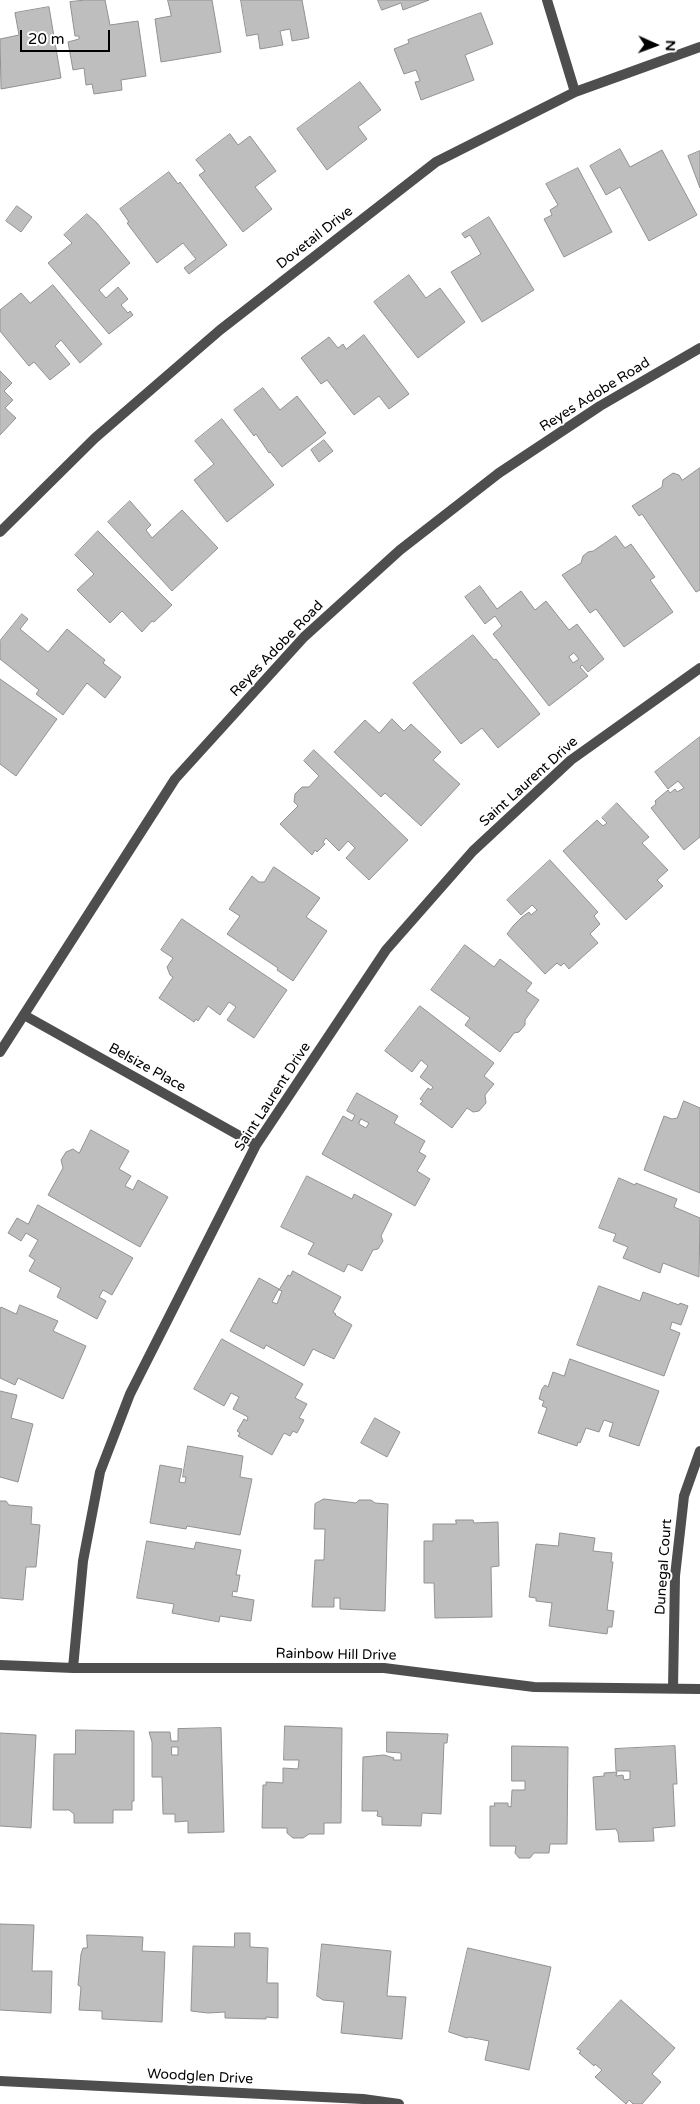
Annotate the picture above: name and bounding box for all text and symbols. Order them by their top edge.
scale bar [22,20,112,52]
north arrow [630,20,680,70]
text: 20 m [28,30,65,48]
text: N [662,40,679,51]
street label: Dovetail Drive [273,203,357,273]
street label: Reyes Adobe Road [537,354,653,436]
street label: Reyes Adobe Road [227,598,327,700]
street label: Saint Laurent Drive [476,733,582,831]
street label: Saint Laurent Drive [231,1039,315,1155]
street label: Belsize Place [105,1040,189,1096]
street label: Dunegal Court [652,1518,676,1616]
street label: Rainbow Hill Drive [275,1646,397,1664]
street label: Woodglen Drive [146,2066,254,2088]

